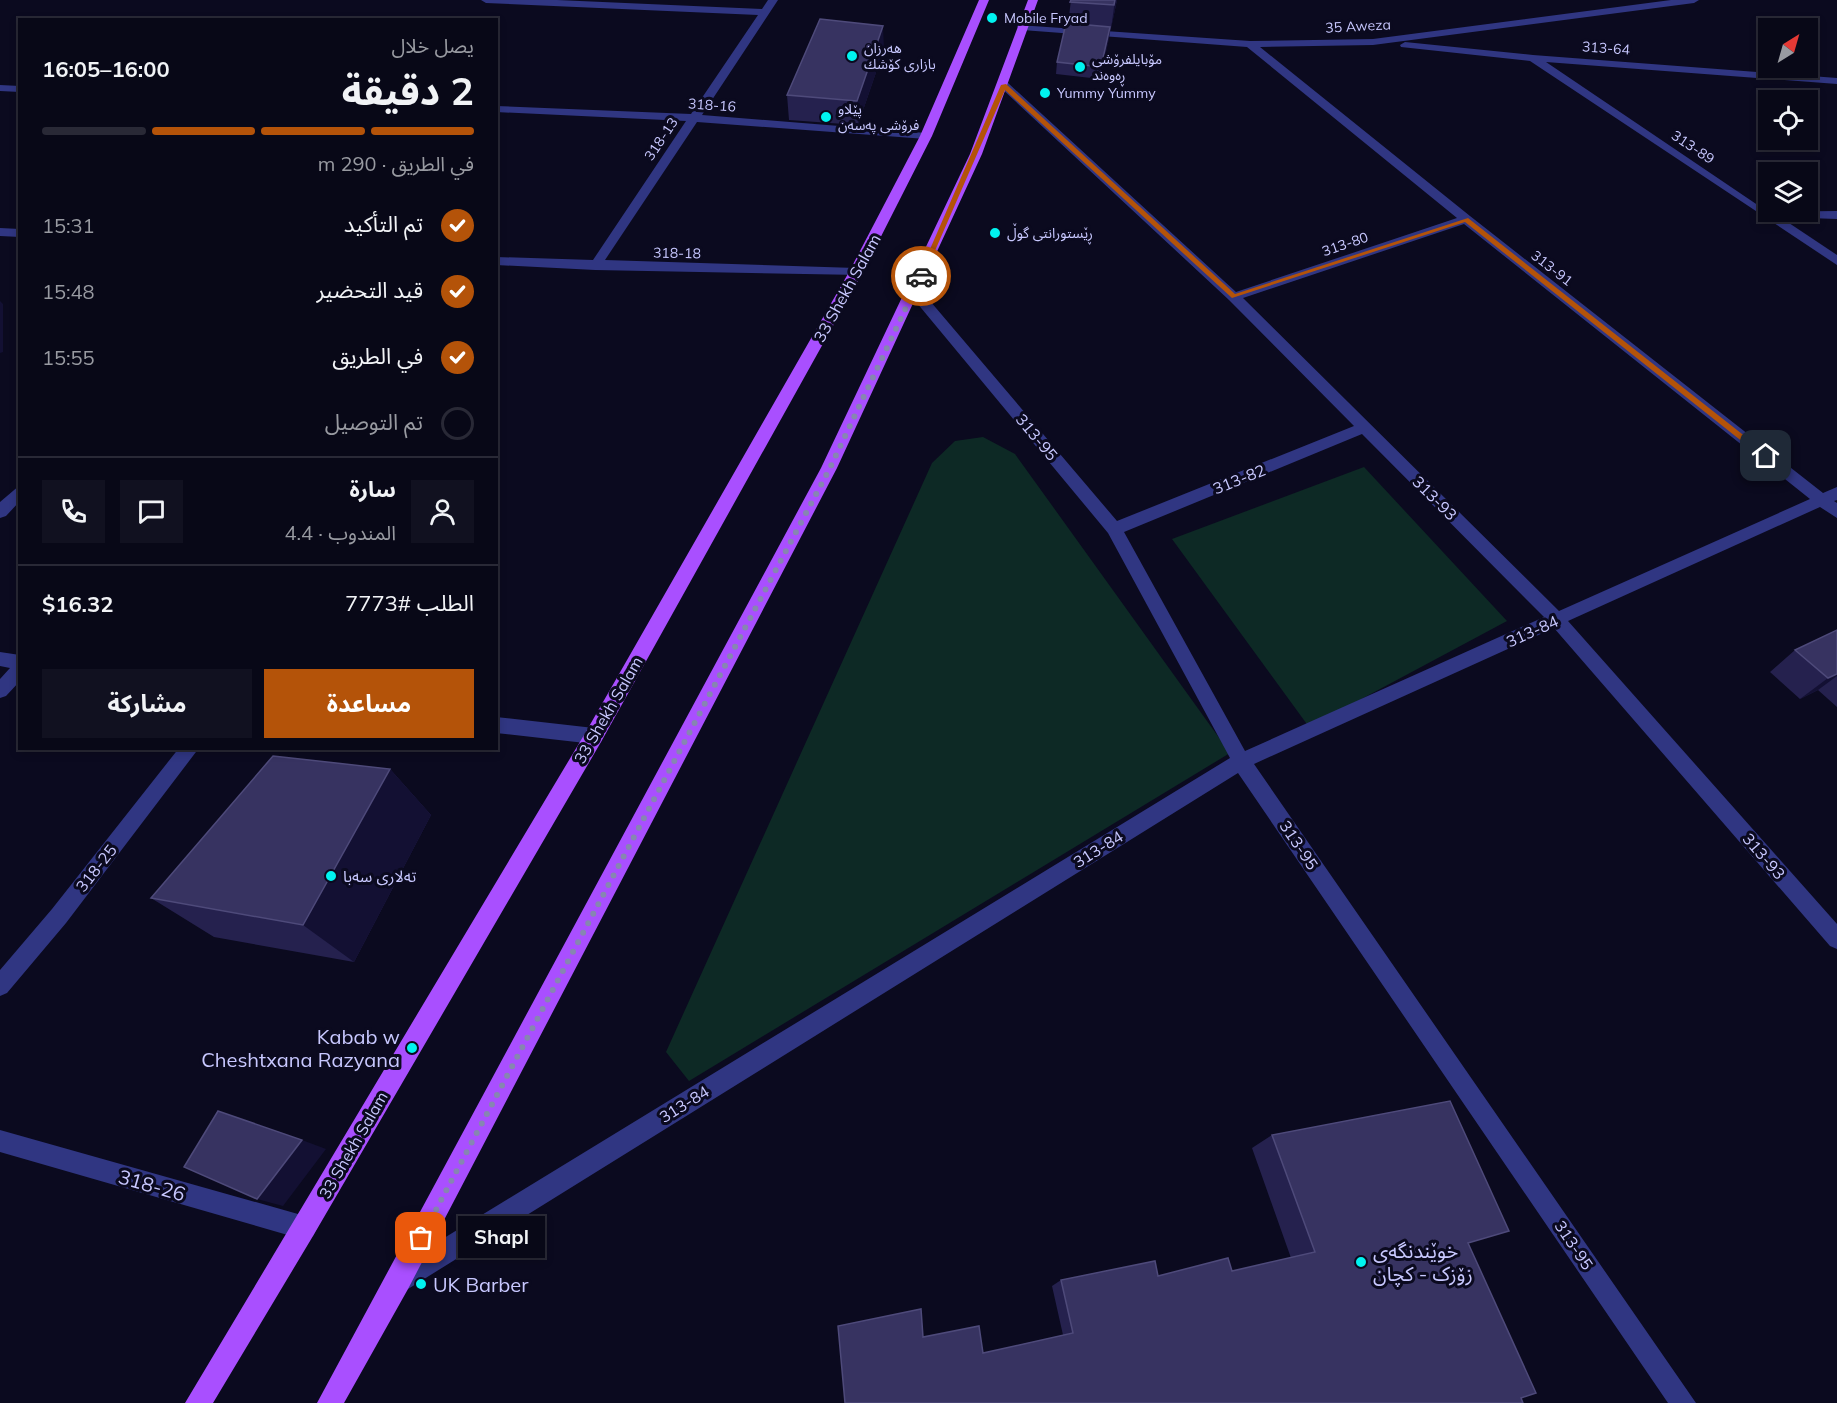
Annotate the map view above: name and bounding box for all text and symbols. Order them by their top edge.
place label: Mobile Fryad [1004,9,1088,27]
marker: Mobile Fryad [985,11,999,25]
street label: 35 Aweza [1325,15,1391,37]
north arrow [1758,18,1818,78]
map controls [1758,18,1818,222]
text: يصل خلال [392,33,474,58]
street label: 313-64 [1581,37,1631,59]
place label: هەرزان بازاری کۆشك [864,39,936,73]
marker: هەرزان بازاری کۆشك [845,49,859,63]
place label: مۆبایلفرۆشی ڕەوەند [1092,50,1162,87]
text: 16:00–16:05 [42,55,170,83]
marker: مۆبایلفرۆشی ڕەوەند [1073,60,1087,74]
text: 2 دقيقة [342,66,474,115]
place label: Yummy Yummy [1056,84,1156,102]
marker: Yummy Yummy [1038,86,1052,100]
button: locate [1758,90,1818,150]
street label: 318-16 [687,94,737,116]
place label: پێلاو فرۆشی پەسەن [838,100,919,135]
marker: پێلاو فرۆشی پەسەن [819,110,833,124]
street label: 318-13 [640,114,682,164]
street label: 313-89 [1668,126,1718,168]
text: في الطريق · 290 m [318,151,474,176]
button: layers [1758,162,1818,222]
icon: check [441,209,474,242]
text: تم التأكيد [344,210,423,238]
text: 15:31 [42,213,95,238]
place label: ڕێستورانتی گوڵ [1007,223,1093,245]
marker: ڕێستورانتی گوڵ [988,226,1002,240]
street label: 313-80 [1319,228,1371,260]
street label: 33 Shekh Salam [809,231,885,345]
street label: 318-18 [653,244,701,262]
courier [891,246,951,306]
street label: 313-91 [1528,246,1576,290]
icon: car [905,260,938,293]
icon: check [441,275,474,308]
text: قيد التحضير [317,276,423,304]
text: 15:48 [42,279,95,304]
icon: check [441,341,474,374]
text: في الطريق [332,342,423,370]
text: 15:55 [42,345,95,370]
text: تم التوصيل [325,408,423,436]
street label: 313-95 [1012,410,1062,464]
pin [1740,430,1791,481]
icon: home [1749,439,1782,472]
street label: 313-82 [1210,459,1268,499]
street label: 313-93 [1409,472,1461,524]
text: سارة [350,475,396,503]
button: phone [42,480,105,543]
button: chat [120,480,183,543]
button: person [411,480,474,543]
text: المندوب · 4.4 [285,520,396,545]
text: الطلب #7773 [345,589,474,617]
text: $16.32 [42,590,113,618]
street label: 313-84 [1503,611,1561,651]
street label: 33 Shekh Salam [569,653,647,767]
button: مشاركة [42,669,252,738]
button: مساعدة [264,669,474,738]
street label: 313-95 [1275,817,1323,873]
street label: 313-84 [1069,826,1127,872]
street label: 313-93 [1738,829,1790,883]
street label: 318-25 [71,840,121,896]
place label: تەلاری سەبا [343,866,417,886]
marker: تەلاری سەبا [324,869,338,883]
place label: Kabab w Cheshtxana Razyana [201,1024,400,1072]
marker: Kabab w Cheshtxana Razyana [405,1041,419,1055]
street label: 313-84 [655,1081,713,1127]
street label: 33 Shekh Salam [314,1088,392,1202]
street label: 318-26 [116,1164,188,1206]
pin [395,1212,446,1263]
callout: Shapl [457,1217,544,1259]
street label: 313-95 [1550,1217,1598,1273]
icon: bag [404,1221,437,1254]
text: Shapl [474,1224,529,1249]
place label: خوێندنگەی زۆزک - کچان [1373,1238,1473,1287]
marker: خوێندنگەی زۆزک - کچان [1354,1255,1368,1269]
place label: UK Barber [433,1272,529,1297]
marker: UK Barber [414,1277,428,1291]

